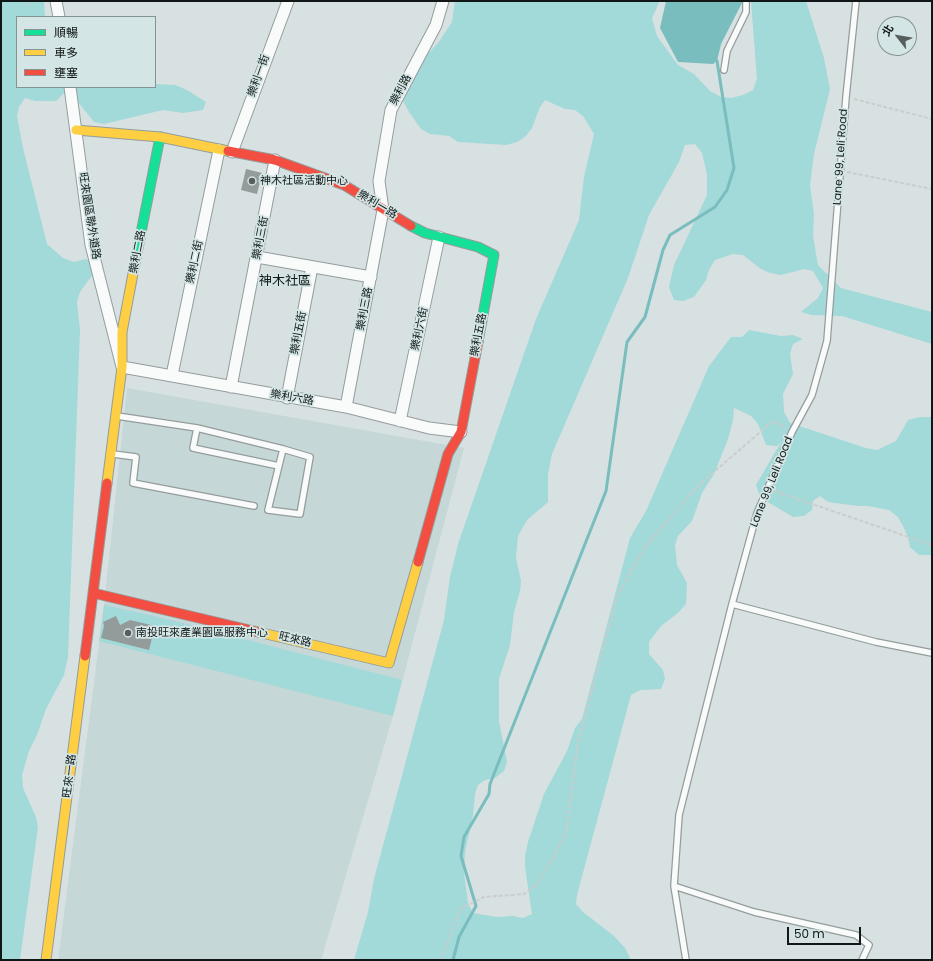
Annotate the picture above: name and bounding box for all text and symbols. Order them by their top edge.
legend [16,16,156,88]
north arrow [877,16,917,56]
text: 北 [878,21,897,39]
text: 順暢 [54,24,78,41]
text: 車多 [54,44,78,61]
street label: 樂利一街 [245,53,273,99]
text: 壅塞 [54,64,78,81]
street label: 樂利路 [387,72,415,108]
street label: Lane 99, Leli Road [831,108,851,206]
street label: 旺來園區聯外道路 [76,172,102,260]
place label: 神木社區活動中心 [260,174,348,188]
marker: 神木社區活動中心 [247,176,257,186]
street label: 樂利一路 [355,188,399,222]
street label: 樂利三街 [250,215,272,261]
street label: 樂利二路 [127,229,149,275]
street label: 樂利二街 [184,239,206,285]
district label: 神木社區 [259,274,311,290]
street label: 樂利三路 [354,286,376,332]
street label: 樂利六街 [409,306,431,352]
street label: 樂利五街 [288,310,310,356]
street label: 樂利五路 [468,312,490,358]
street label: 樂利六路 [269,388,315,408]
street label: Lane 99, Leli Road [748,435,796,529]
place label: 南投旺來產業園區服務中心 [136,626,268,640]
marker: 南投旺來產業園區服務中心 [123,628,133,638]
street label: 旺來路 [277,630,313,650]
street label: 旺來一路 [61,753,79,799]
scale bar [789,919,863,945]
text: 50 m [794,925,825,942]

